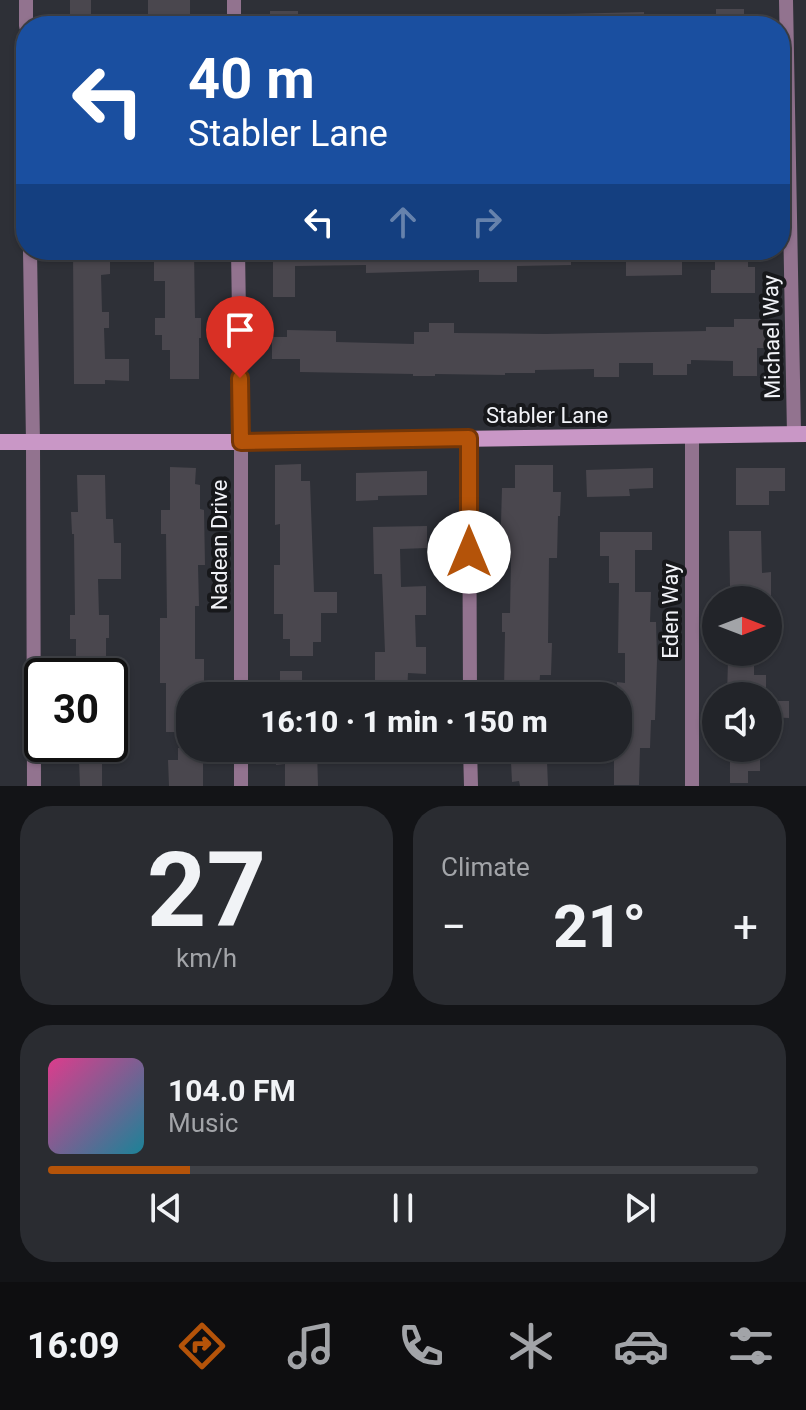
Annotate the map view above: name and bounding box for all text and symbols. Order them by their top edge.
text: 40 m [188,46,315,112]
icon: left [56,48,160,152]
text: Stabler Lane [188,113,388,155]
icon: left [297,200,341,244]
icon: ahead [381,200,425,244]
icon: right [465,200,509,244]
street label: Michael Way [758,274,785,399]
pin [206,296,274,378]
icon: arrive [218,308,262,352]
street label: Stabler Lane [486,403,608,428]
street label: Nadean Drive [207,480,232,610]
position arrow [427,510,511,594]
street label: Eden Way [658,563,683,659]
north arrow [702,586,782,666]
map controls [702,586,782,762]
speed limit sign: 30 [24,658,128,762]
button: sound [702,682,782,762]
text: 16:10 · 1 min · 150 m [260,704,548,739]
text: 27 [147,830,266,951]
text: Climate [441,852,530,882]
text: 21° [553,891,646,962]
text: − [441,901,466,953]
text: + [733,901,758,953]
text: km/h [176,943,237,973]
text: 104.0 FM [168,1073,296,1108]
text: Music [168,1108,238,1138]
icon: previous [144,1186,188,1230]
icon: pause [381,1186,425,1230]
icon: next [618,1186,662,1230]
icon: directions [174,1318,230,1374]
icon: music [283,1318,339,1374]
icon: phone [393,1318,449,1374]
icon: climate [503,1318,559,1374]
icon: car [613,1318,669,1374]
icon: filters [723,1318,779,1374]
text: 16:09 [27,1325,120,1367]

